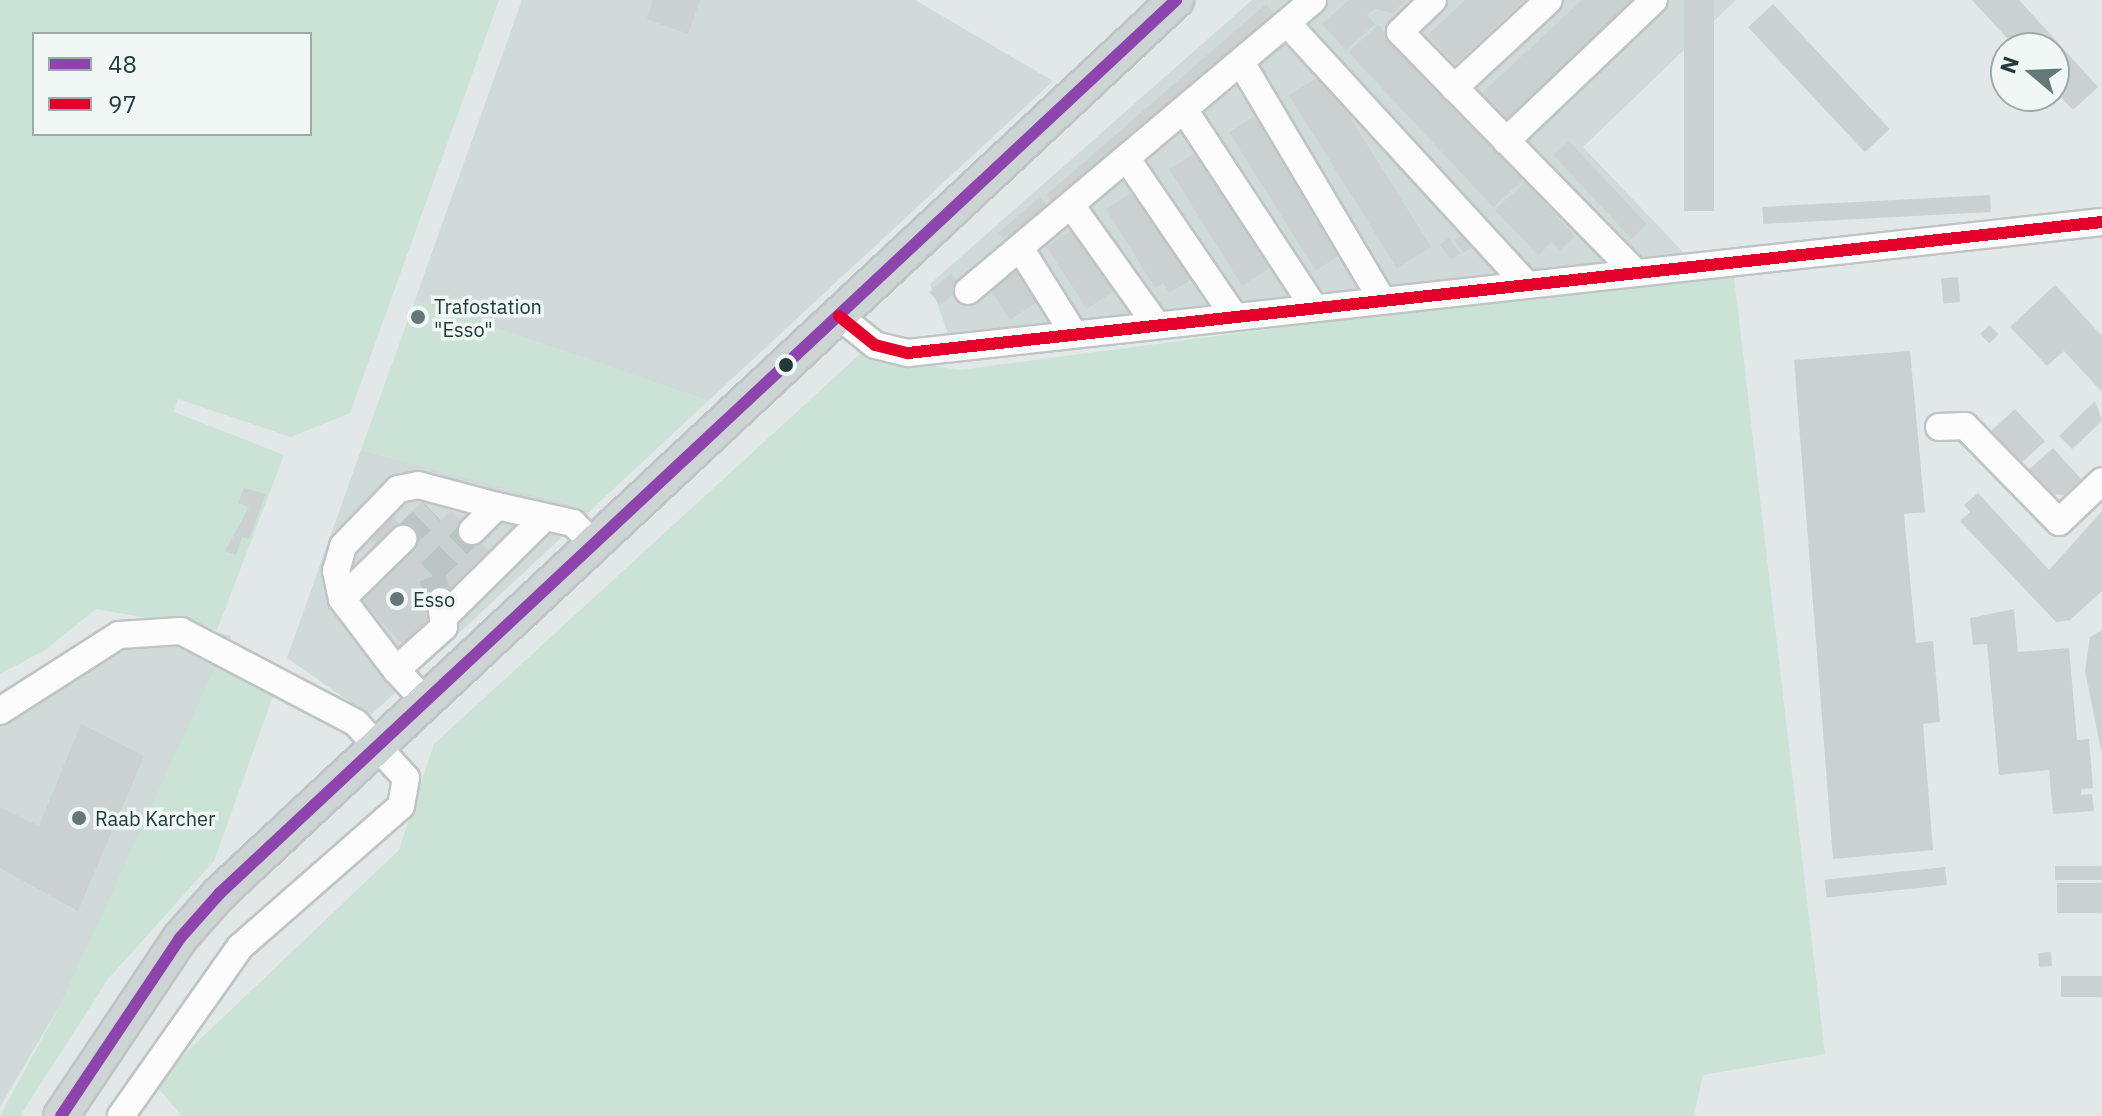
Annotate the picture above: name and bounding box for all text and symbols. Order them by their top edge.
legend [32,32,312,136]
north arrow [1990,32,2070,112]
text: 48 [108,48,137,80]
text: N [1992,52,2025,77]
text: 97 [108,88,137,120]
place label: Trafostation "Esso" [434,294,542,341]
marker: Trafostation "Esso" [409,308,427,326]
unlabelled marker [778,357,794,373]
place label: Esso [413,587,455,611]
marker: Esso [388,590,406,608]
place label: Raab Karcher [95,806,215,830]
marker: Raab Karcher [70,809,88,827]

